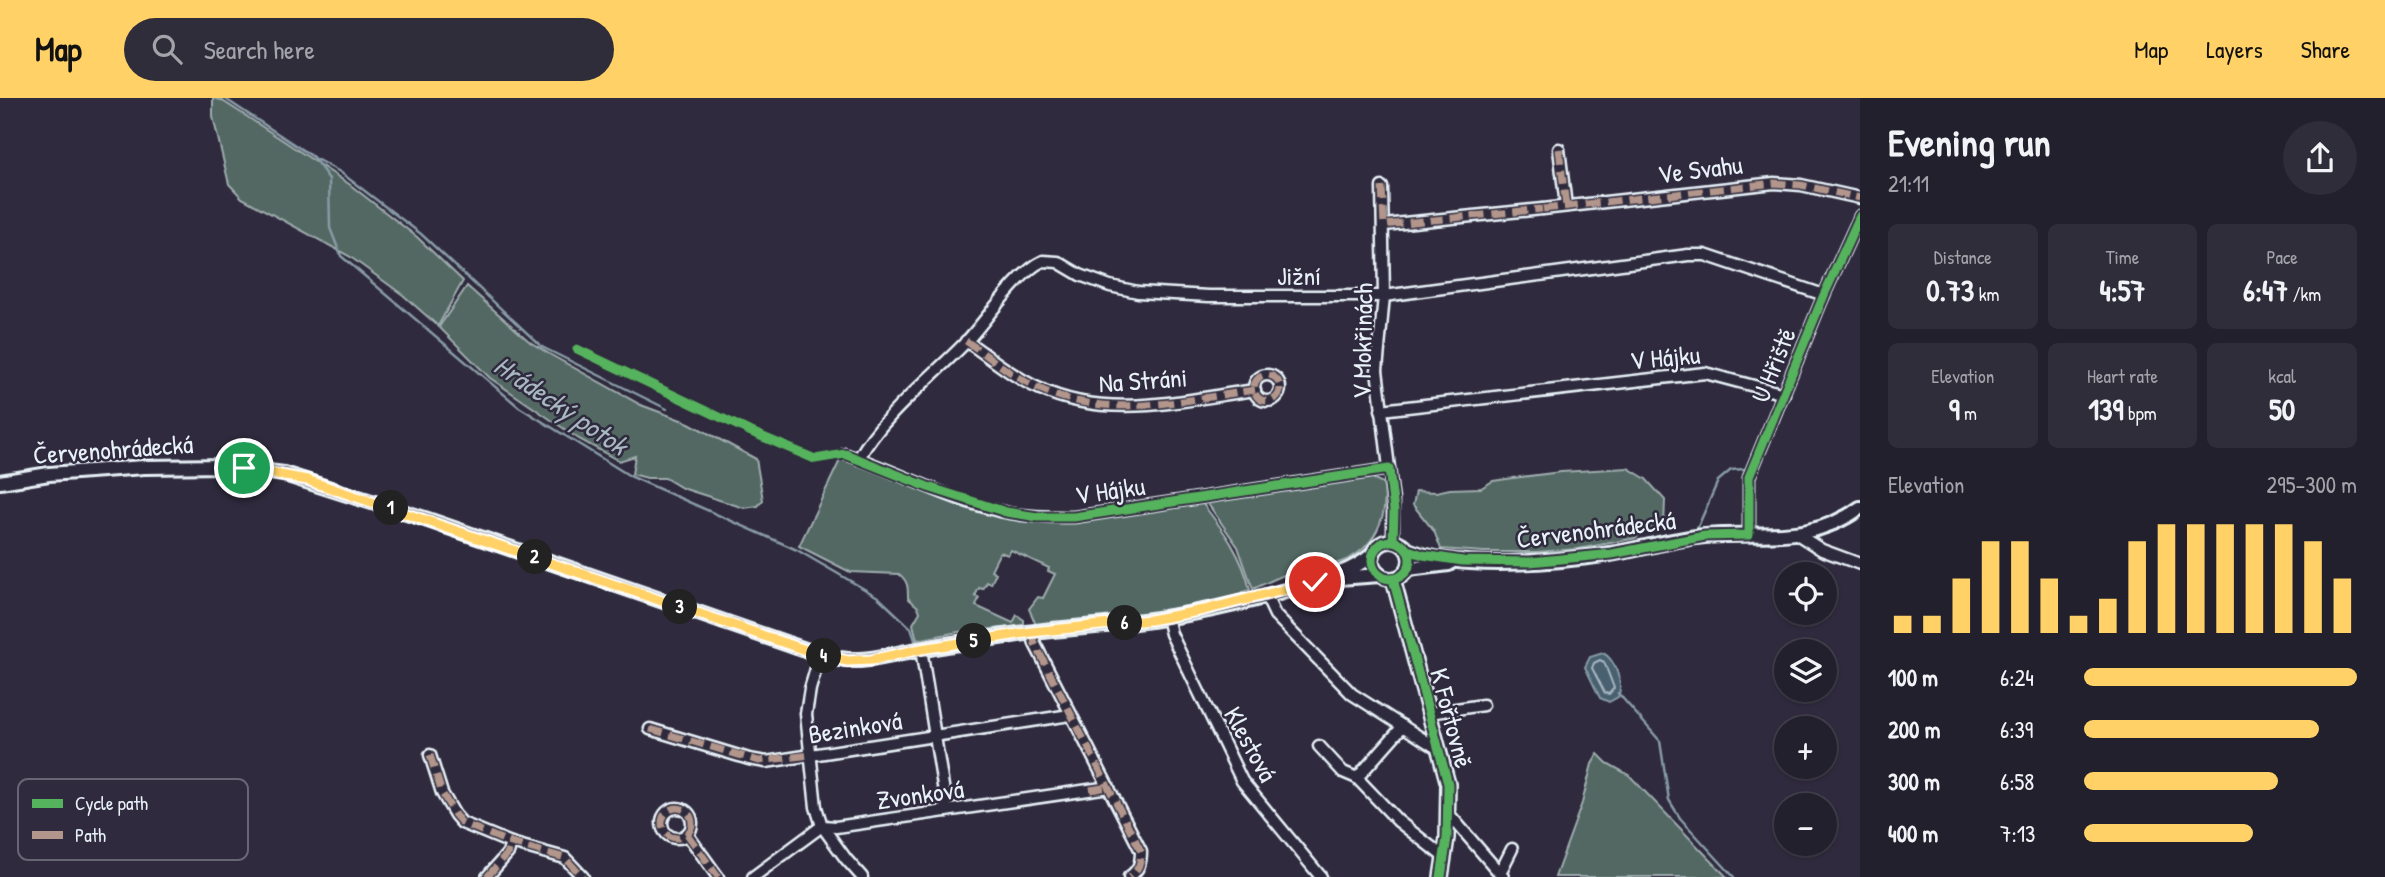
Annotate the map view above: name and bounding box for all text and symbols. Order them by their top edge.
search box [124,18,614,81]
text: Map [35,27,82,71]
icon: search [148,30,186,68]
text: Search here [204,32,315,67]
text: Map [2134,33,2168,65]
text: Layers [2206,33,2263,65]
text: Share [2301,33,2350,65]
text: Evening run [1888,116,2051,168]
button: share [2283,121,2357,195]
street label: Ve Svahu [1656,146,1744,192]
text: 21:11 [1888,168,1929,199]
text: Distance [1934,244,1992,270]
text: Time [2106,244,2139,270]
text: Pace [2266,244,2298,270]
street label: Jižní [1277,258,1321,293]
text: 0.73 [1926,270,1974,310]
text: 4:57 [2100,270,2145,310]
text: 6:47 [2243,270,2288,310]
text: km [1974,281,2000,307]
text: /km [2288,281,2321,307]
street label: V Mokřinách [1343,283,1381,399]
street label: U Hřiště [1742,322,1804,408]
street label: V Hájku [1628,337,1702,377]
water label: Hrádecký potok [487,346,637,465]
street label: Na Stráni [1098,359,1188,401]
text: Elevation [1931,363,1994,389]
text: Heart rate [2087,363,2158,389]
text: kcal [2268,363,2296,389]
text: 9 [1949,389,1960,429]
text: 139 [2088,389,2124,429]
text: 50 [2269,389,2295,429]
text: m [1960,400,1977,426]
text: bpm [2124,400,2157,426]
street label: Červenohrádecká [32,426,194,472]
pin [214,438,274,498]
icon: arrive [225,449,263,487]
street label: V Hájku [1073,468,1147,512]
text: Elevation [1888,469,1964,500]
text: 295–300 m [2267,469,2357,500]
pin: 1 [374,490,408,526]
text: 1 [387,494,394,520]
street label: Červenohrádecká [1514,502,1678,556]
pin: 2 [518,540,552,574]
text: 2 [530,543,539,569]
pin [1285,552,1345,612]
map controls [1774,562,1837,856]
button: locate [1774,562,1837,625]
icon: check [1296,563,1334,601]
pin: 3 [662,589,698,624]
text: 3 [675,593,684,619]
pin: 6 [1108,606,1142,640]
text: 6 [1121,609,1128,635]
pin: 5 [956,624,992,658]
text: 5 [969,627,978,653]
pin: 4 [806,638,842,674]
button: layers [1774,639,1837,702]
text: 4 [820,642,827,668]
text: 100 m [1888,662,1938,693]
text: 6:24 [2000,662,2034,693]
street label: K Fořtovně [1422,664,1482,772]
street label: Klestová [1216,700,1286,788]
street label: Bezinková [806,702,904,752]
text: 200 m [1888,714,1940,745]
text: 6:39 [2000,714,2033,745]
button: + [1774,716,1837,779]
text: 300 m [1888,766,1940,797]
text: 6:58 [2000,766,2034,797]
street label: Zvonková [874,771,966,817]
legend [18,779,248,860]
text: Cycle path [75,790,148,816]
button: − [1774,793,1837,856]
text: 400 m [1888,818,1938,849]
text: 7:13 [2000,818,2035,849]
text: Path [75,822,106,848]

